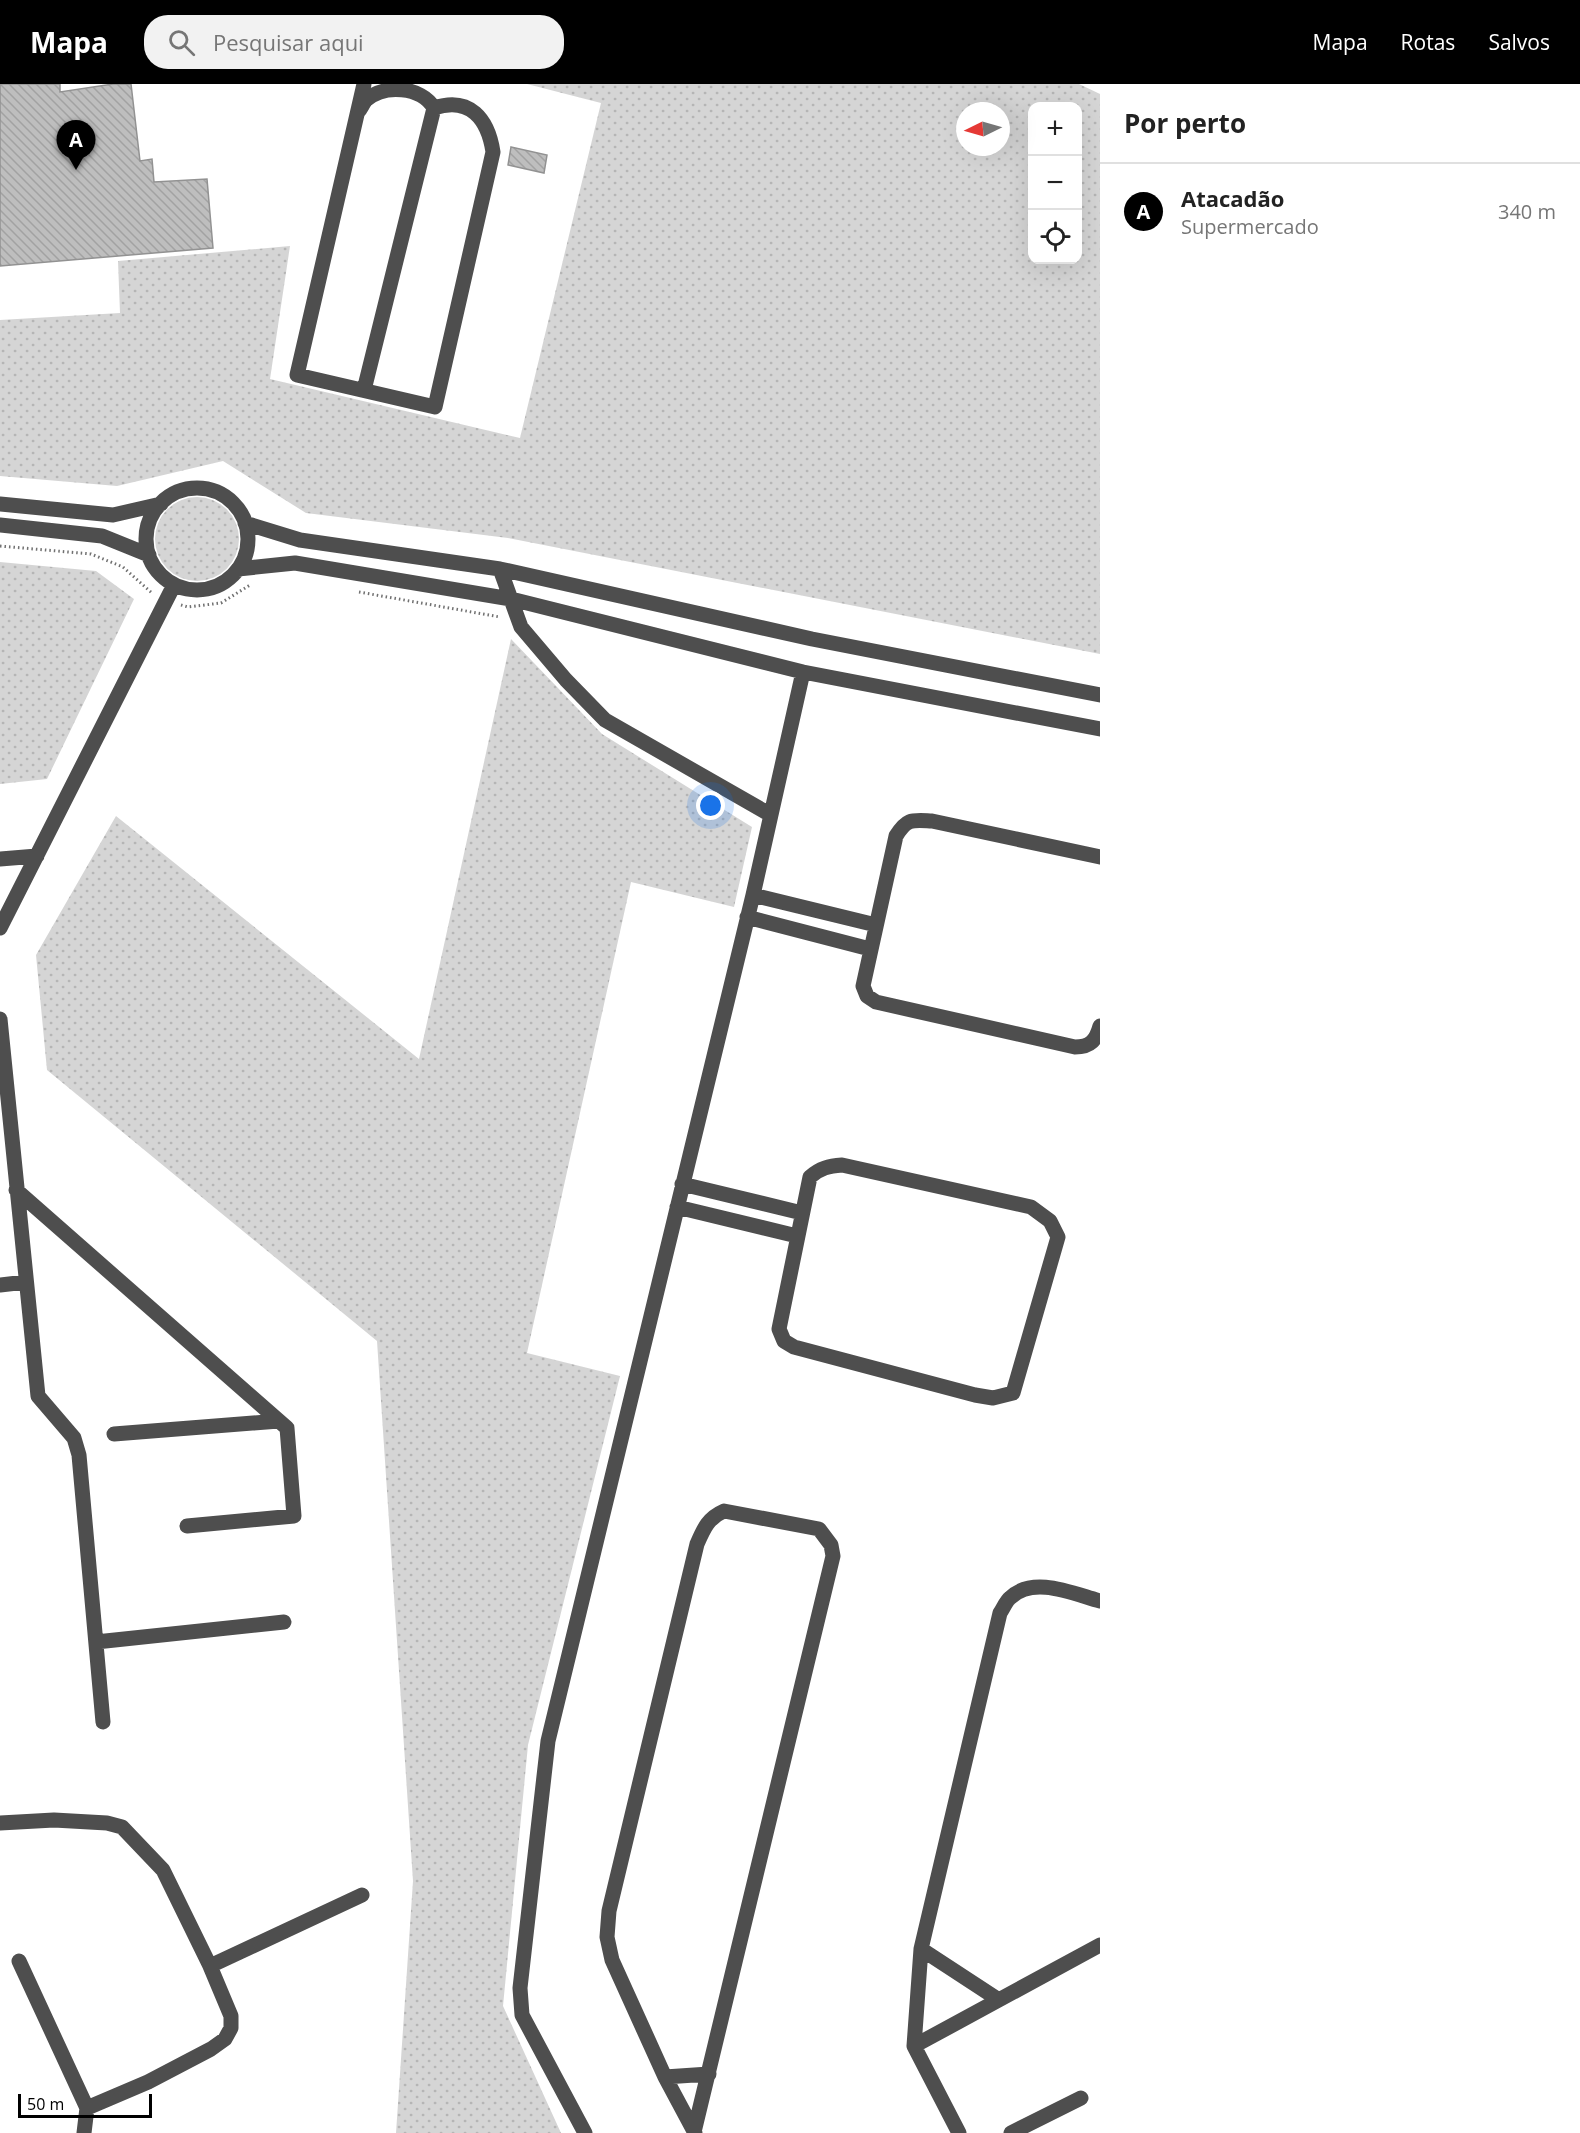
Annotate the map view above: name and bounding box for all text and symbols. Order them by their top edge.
search box [144,15,564,69]
text: Mapa [30,23,108,61]
icon: search [165,26,198,59]
text: Pesquisar aqui [213,27,364,57]
text: Mapa [1313,28,1368,56]
text: Rotas [1401,28,1455,56]
text: Salvos [1488,28,1550,56]
north arrow [956,102,1010,156]
map controls [1028,102,1082,264]
button: + [1028,102,1082,156]
text: Por perto [1124,105,1246,141]
pin: A [56,120,96,170]
button: − [1028,156,1082,210]
text: Atacadão [1181,183,1284,213]
text: A [1137,198,1150,225]
text: 340 m [1498,198,1556,225]
button: locate [1028,210,1082,264]
text: Supermercado [1181,213,1319,240]
your location [696,791,725,820]
scale bar [18,2091,152,2118]
text: 50 m [27,2093,64,2115]

